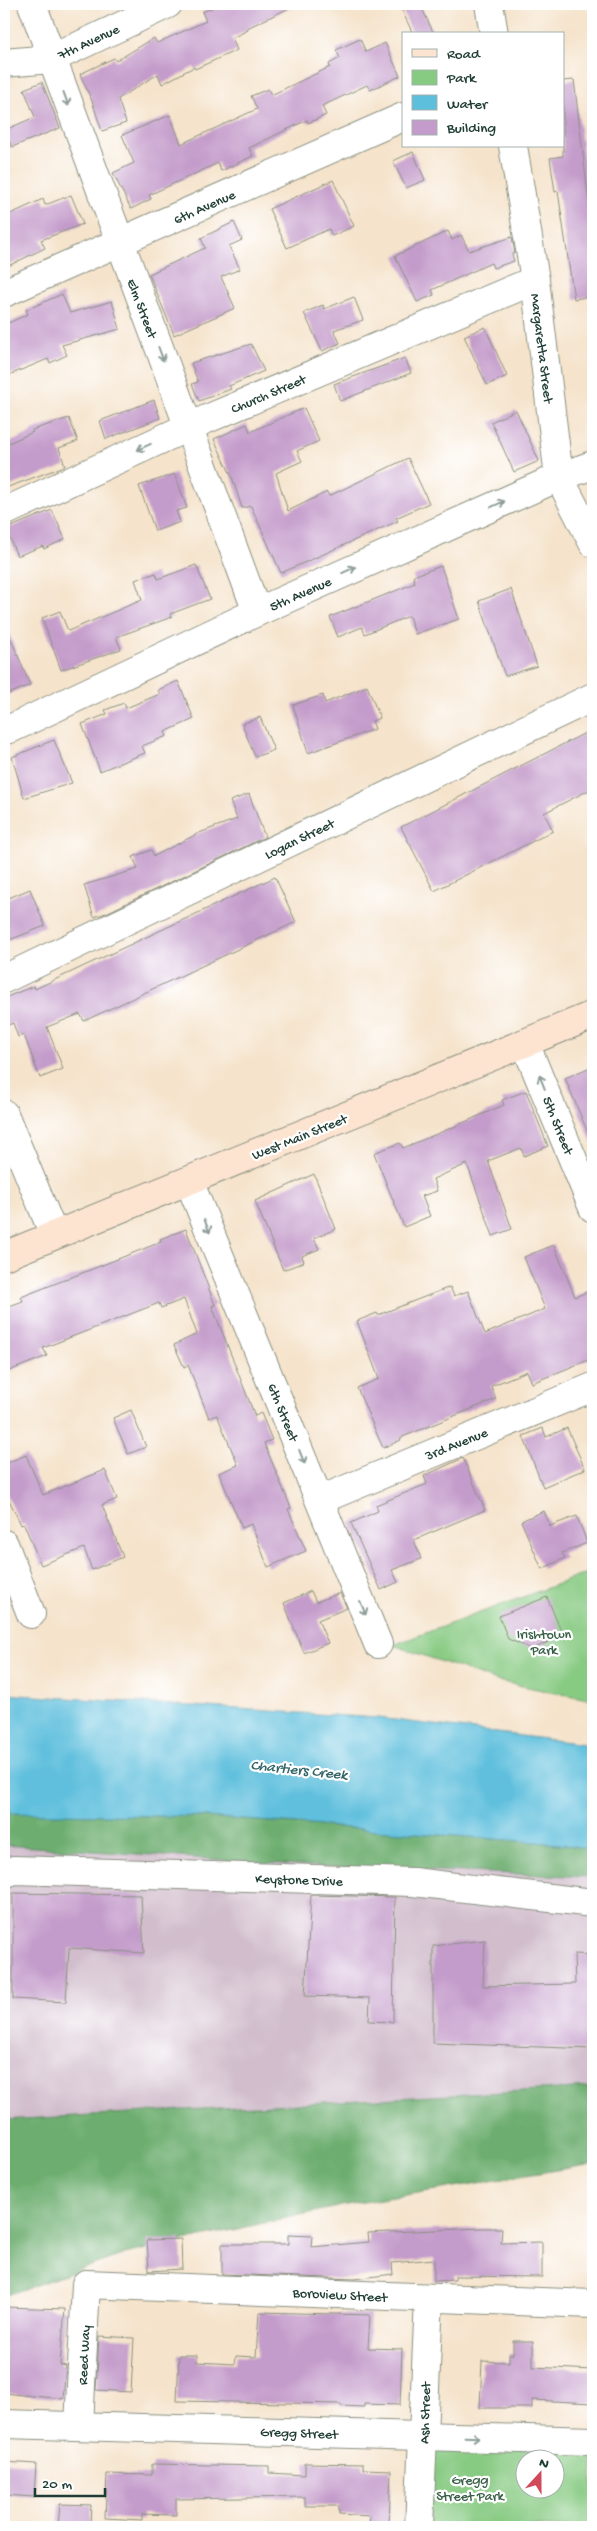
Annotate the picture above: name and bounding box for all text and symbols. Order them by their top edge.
street label: 7th Avenue [55,21,123,65]
legend [402,32,564,148]
text: Road [447,46,481,64]
text: Park [446,70,477,88]
one-way arrow [62,91,71,106]
text: Water [447,96,489,114]
text: Building [446,120,496,138]
street label: 6th Avenue [172,187,239,229]
street label: Elm Street [122,277,160,342]
street label: Margaretta Street [525,293,556,405]
one-way arrow [157,346,166,362]
street label: Church Street [229,371,310,419]
one-way arrow [137,443,152,453]
one-way arrow [490,499,505,509]
one-way arrow [341,565,356,575]
street label: 5th Avenue [267,574,335,616]
street label: Logan Street [262,816,339,864]
one-way arrow [536,1075,546,1090]
street label: 5th Street [537,1094,577,1159]
street label: West Main Street [250,1111,351,1165]
one-way arrow [203,1218,212,1233]
street label: 6th Street [262,1381,301,1446]
street label: 3rd Avenue [422,1425,491,1466]
one-way arrow [298,1449,307,1464]
one-way arrow [359,1600,369,1615]
park label: Irishtown Park [517,1627,572,1660]
water label: Chartiers Creek [250,1757,349,1785]
street label: Keystone Drive [255,1871,344,1892]
street label: Boroview Street [291,2285,389,2308]
street label: Reed Way [75,2325,96,2385]
street label: Ash Street [417,2381,436,2444]
street label: Gregg Street [260,2425,339,2444]
one-way arrow [464,2432,480,2441]
north arrow [514,2448,564,2498]
text: N [536,2455,551,2474]
scale bar [35,2466,105,2498]
park label: Gregg Street Park [436,2473,505,2506]
text: 20 m [42,2476,72,2494]

